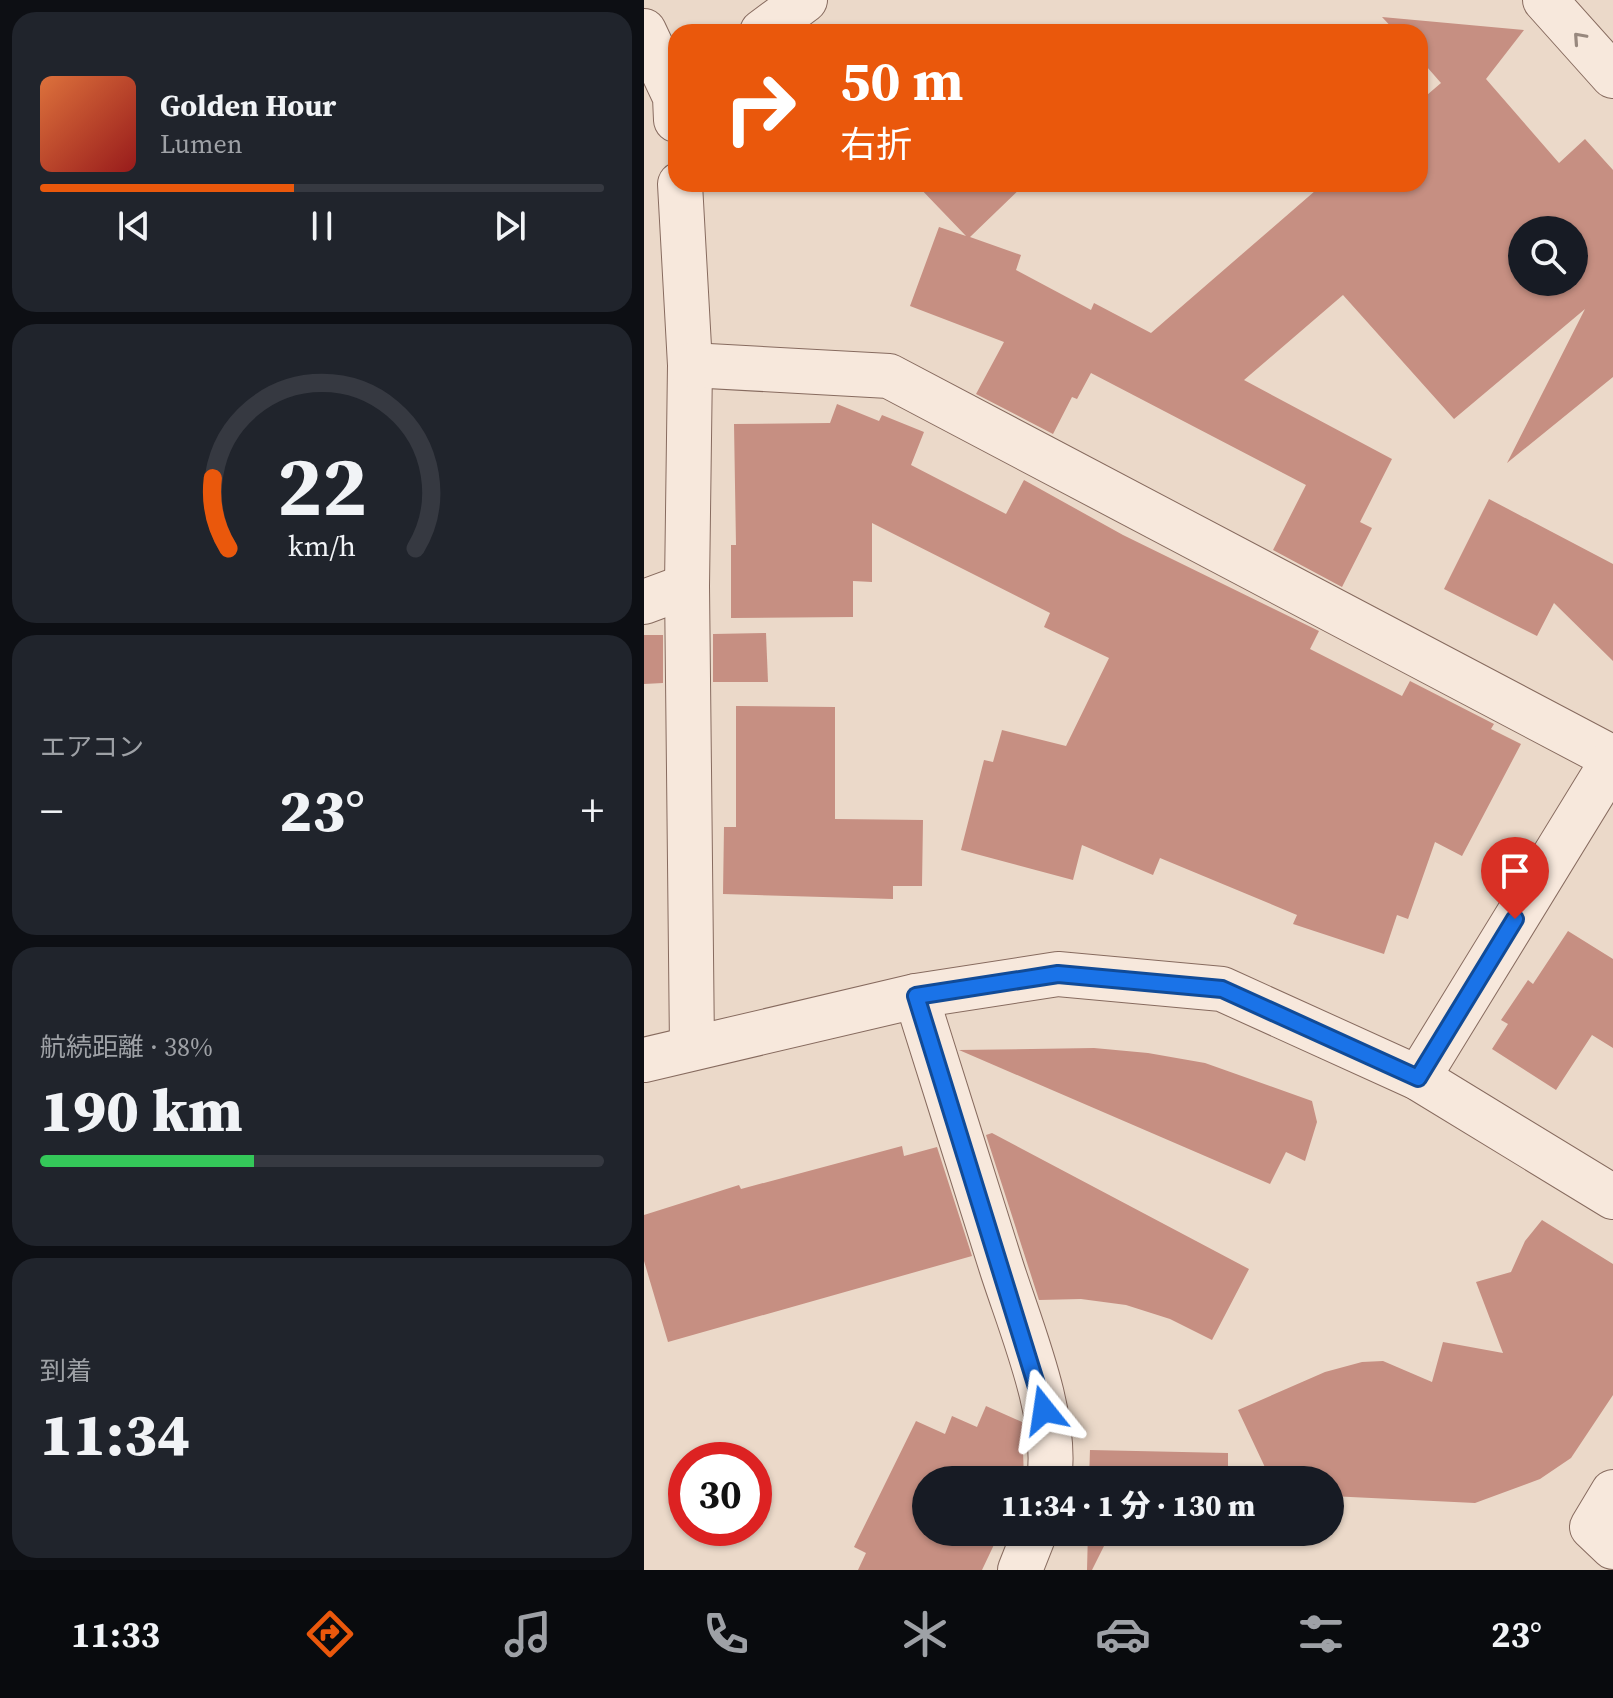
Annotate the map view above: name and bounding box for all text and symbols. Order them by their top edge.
one-way arrow [1573,33,1588,47]
text: 50 m [840,42,963,119]
icon: right [708,56,812,160]
text: Golden Hour [160,85,336,126]
text: 右折 [840,120,912,169]
text: Lumen [160,126,242,162]
icon: previous [112,204,156,248]
icon: pause [300,204,344,248]
icon: next [488,204,532,248]
map controls [1508,216,1588,296]
button: search [1508,216,1588,296]
text: 22 [277,429,367,543]
text: km/h [288,527,356,567]
text: エアコン [40,729,144,765]
text: 23° [279,769,365,851]
text: − [40,780,63,841]
text: + [581,780,604,841]
pin [1481,837,1549,919]
icon: arrive [1493,849,1537,893]
text: 航続距離 · 38% [40,1029,213,1065]
text: 190 km [40,1069,243,1151]
text: 到着 [40,1353,92,1389]
position arrow [1002,1368,1086,1452]
text: 11:34 [40,1393,190,1475]
speed limit sign: 30 [668,1442,772,1546]
text: 11:34 · 1 分 · 130 m [1001,1485,1255,1526]
icon: directions [302,1606,358,1662]
icon: music [500,1606,556,1662]
icon: phone [698,1606,754,1662]
icon: climate [897,1606,953,1662]
icon: car [1095,1606,1151,1662]
icon: filters [1293,1606,1349,1662]
text: 11:33 [71,1610,160,1659]
text: 23° [1491,1610,1542,1659]

